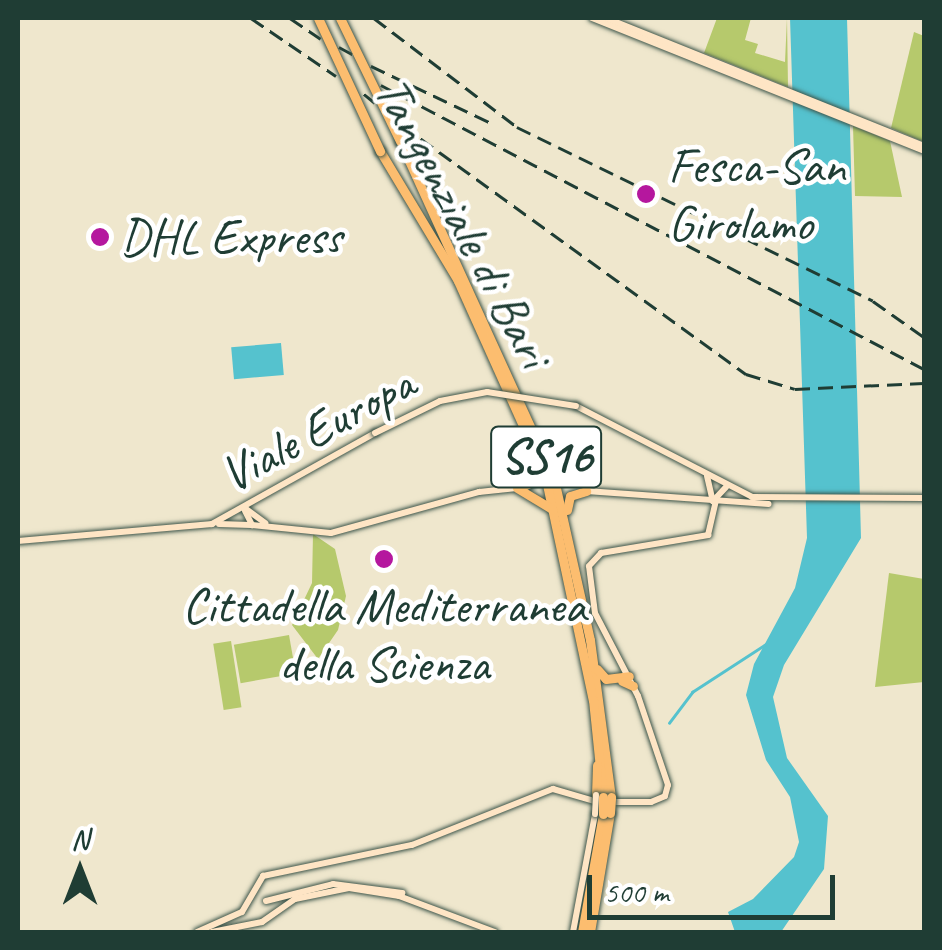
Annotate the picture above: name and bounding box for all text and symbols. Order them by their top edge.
street label: Tangenziale di Bari [362,67,564,377]
place label: Fesca-San Girolamo [668,135,845,252]
marker: Fesca-San Girolamo [633,181,659,207]
place label: DHL Express [120,207,342,267]
marker: DHL Express [89,226,111,248]
street label: Viale Europa [210,353,424,505]
road number: SS16 [488,414,604,500]
marker: Cittadella Mediterranea della Scienza [373,548,395,570]
place label: Cittadella Mediterranea della Scienza [182,575,586,692]
north arrow [30,820,130,920]
text: N [71,822,89,857]
scale bar [592,855,840,917]
text: 500 m [604,873,669,911]

